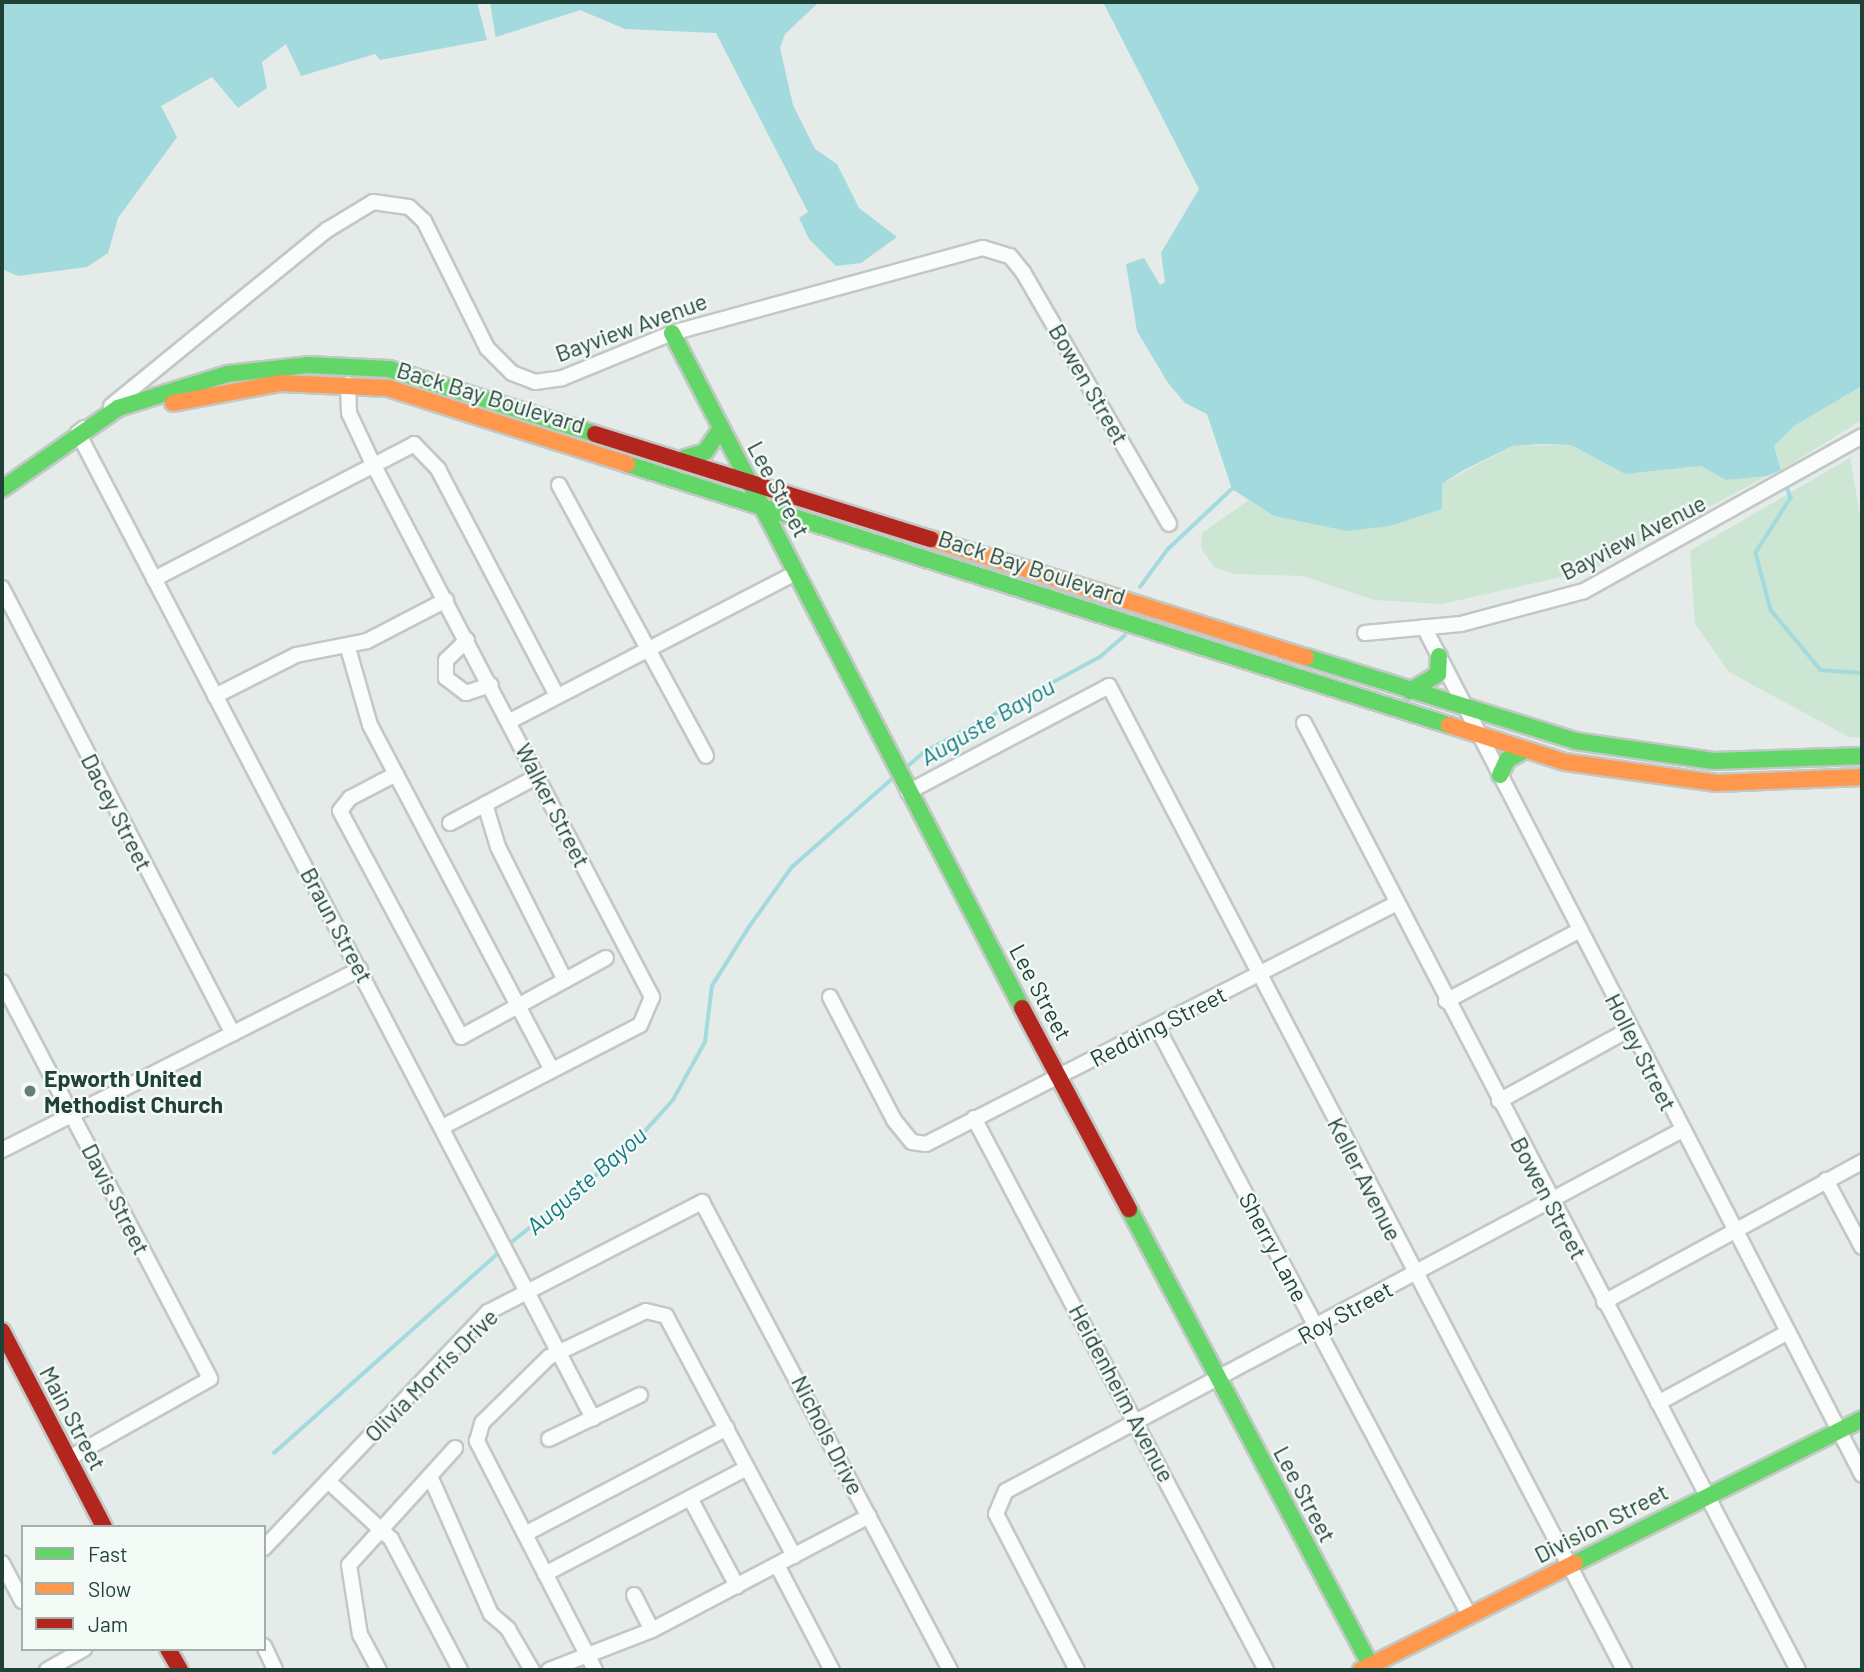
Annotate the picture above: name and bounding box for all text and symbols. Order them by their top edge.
street label: Bayview Avenue [551,287,711,367]
street label: Bowen Street [1043,319,1135,449]
street label: Back Bay Boulevard [394,355,588,439]
street label: Lee Street [742,436,816,542]
street label: Bayview Avenue [1556,488,1710,586]
street label: Back Bay Boulevard [935,524,1129,610]
water label: Auguste Bayou [915,671,1059,771]
street label: Walker Street [510,738,596,872]
street label: Dacey Street [76,749,158,875]
street label: Braun Street [295,863,379,987]
street label: Lee Street [1004,939,1078,1045]
street label: Redding Street [1085,980,1231,1072]
street label: Holley Street [1600,989,1682,1115]
place label: Epworth United Methodist Church [44,1064,223,1118]
marker: Epworth United Methodist Church [22,1083,38,1099]
street label: Keller Avenue [1322,1113,1408,1245]
water label: Auguste Bayou [520,1120,652,1240]
street label: Bowen Street [1505,1132,1593,1264]
street label: Davis Street [76,1139,156,1259]
street label: Sherry Lane [1234,1188,1314,1306]
street label: Roy Street [1293,1275,1397,1349]
street label: Heidenheim Avenue [1063,1299,1181,1487]
street label: Olivia Morris Drive [359,1303,503,1447]
street label: Main Street [34,1361,112,1475]
street label: Nichols Drive [786,1371,870,1499]
street label: Lee Street [1268,1441,1342,1547]
street label: Division Street [1530,1478,1672,1568]
legend [21,1525,266,1651]
text: Fast [88,1541,128,1566]
text: Slow [88,1576,131,1601]
text: Jam [88,1611,128,1636]

